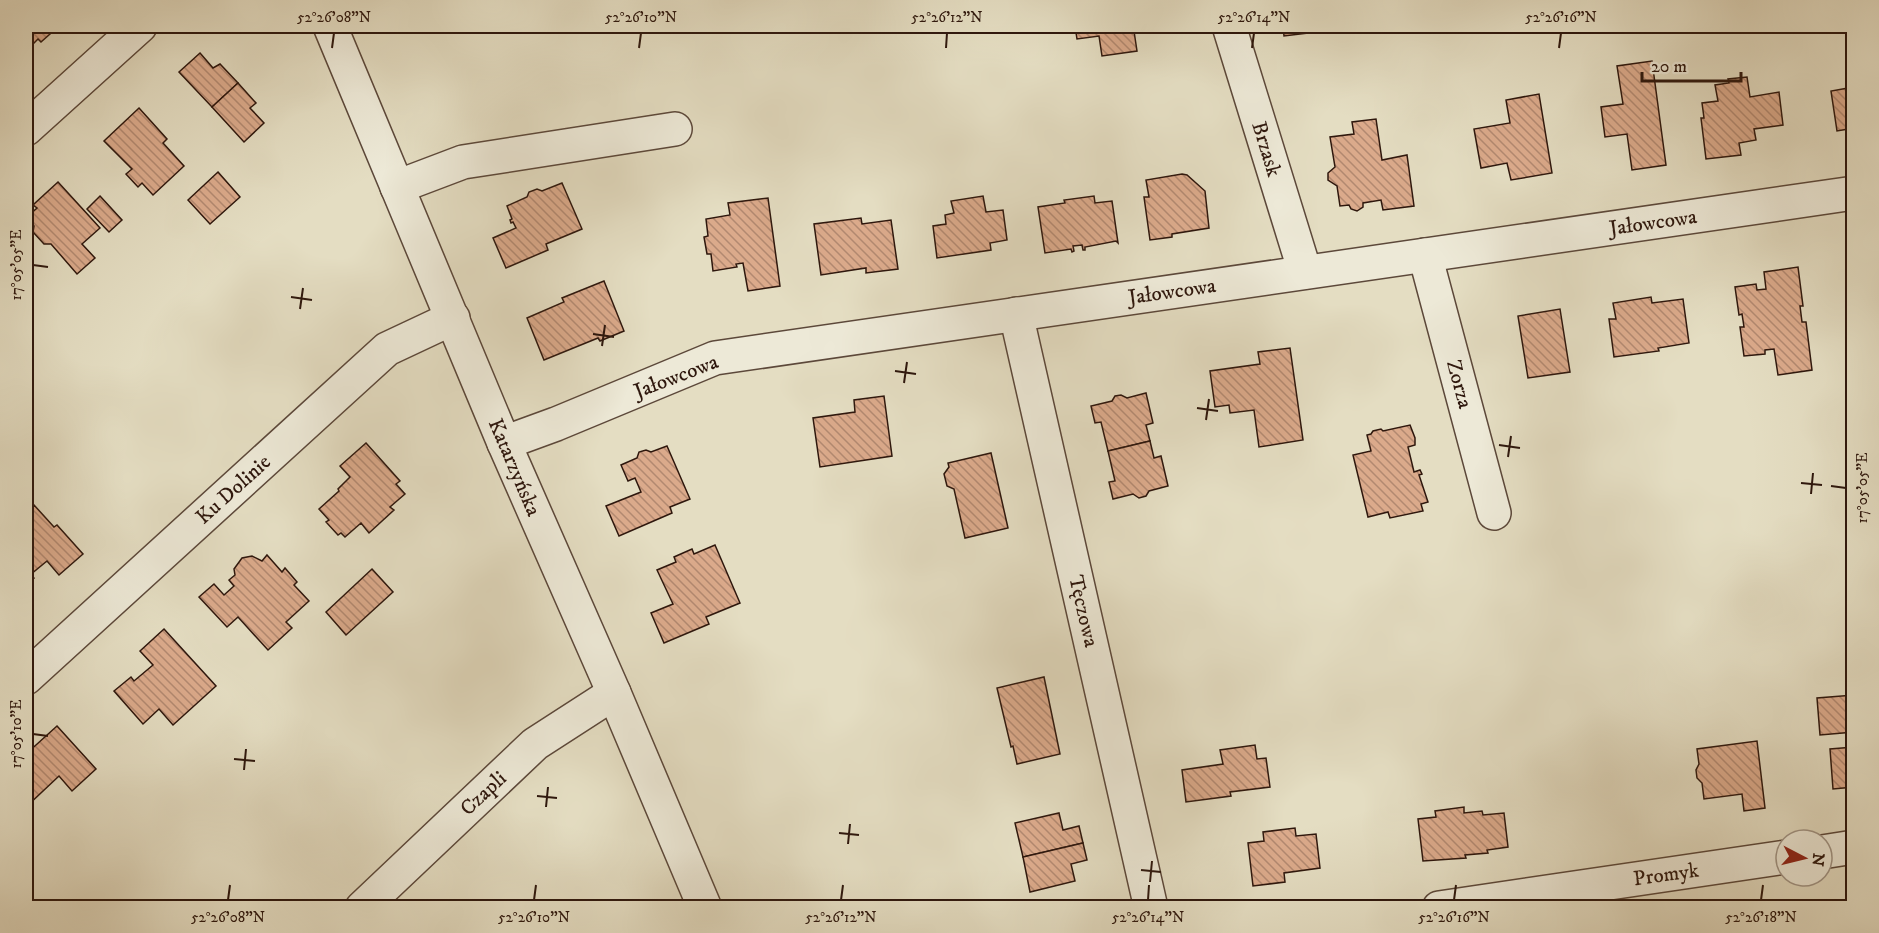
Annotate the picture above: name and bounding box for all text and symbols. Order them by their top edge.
text: 52°26'08"N [297,8,371,27]
text: 52°26'10"N [605,8,677,27]
text: 52°26'12"N [911,8,983,27]
text: 52°26'14"N [1218,8,1290,27]
text: 52°26'16"N [1525,8,1597,27]
scale bar [1642,45,1741,83]
text: 20 m [1651,56,1687,78]
street label: Brzask [1245,119,1287,181]
street label: Jałowcowa [1606,204,1699,242]
text: 17°05'05"E [7,229,26,301]
street label: Jałowcowa [1125,273,1218,311]
street label: Jałowcowa [629,349,722,406]
street label: Zorza [1440,357,1478,412]
street label: Katarzyńska [482,415,546,520]
street label: Ku Dolinie [191,449,277,530]
text: 17°05'05"E [1853,452,1872,524]
street label: Tęczowa [1062,573,1104,650]
text: 17°05'10"E [7,699,26,769]
street label: Czapli [455,766,512,822]
north arrow [1774,828,1834,888]
text: N [1807,852,1829,867]
street label: Promyk [1632,857,1701,892]
text: 52°26'08"N [191,908,265,927]
text: 52°26'10"N [498,908,570,927]
text: 52°26'12"N [805,908,877,927]
text: 52°26'14"N [1112,908,1184,927]
text: 52°26'16"N [1418,908,1490,927]
text: 52°26'18"N [1725,908,1797,927]

